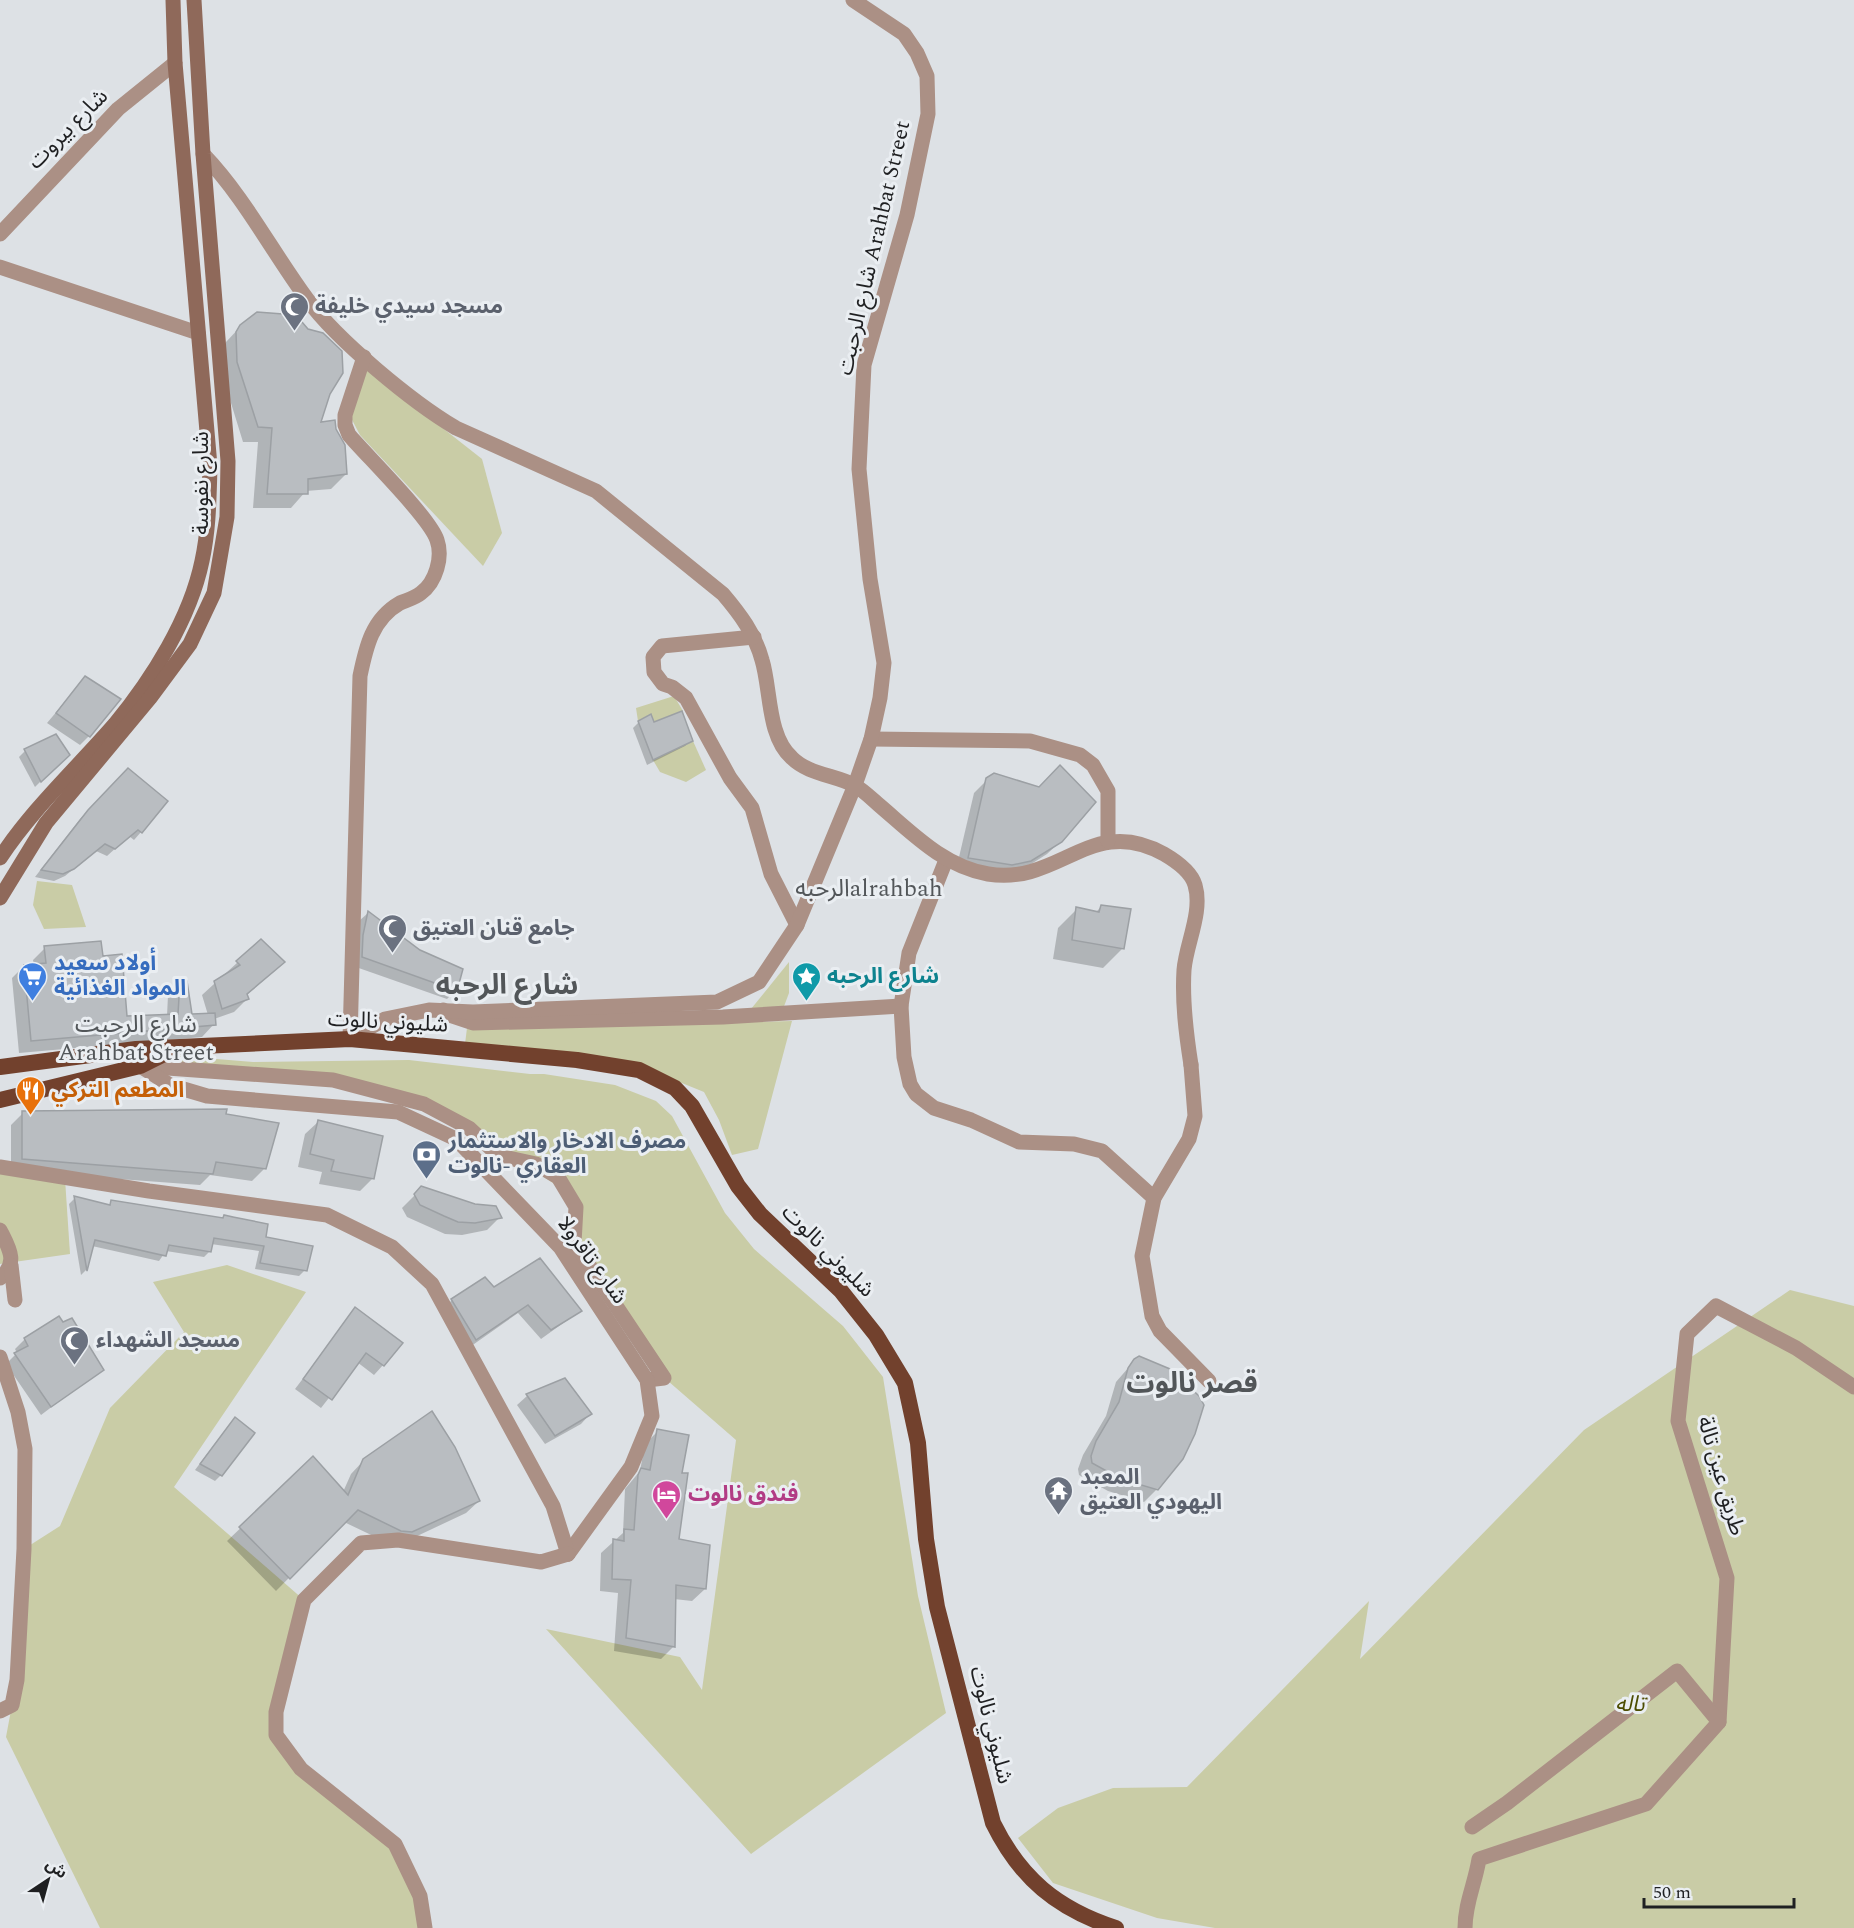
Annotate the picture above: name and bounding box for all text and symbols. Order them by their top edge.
street label: شارع بيروت [20,81,116,177]
street label: شارع الرحبت Arahbat Street [829,117,919,378]
mosque icon: مسجد سيدي خليفة [278,290,310,332]
place label: مسجد سيدي خليفة [315,290,503,323]
street label: شارع نفوسة [185,431,218,535]
district label: الرحبهalrahbah [795,871,943,907]
mosque icon: جامع قنان العتيق [376,912,408,954]
place label: جامع قنان العتيق [413,912,575,945]
place label: أولاد سعيد المواد الغذائية [54,947,186,1005]
supermarket icon: أولاد سعيد المواد الغذائية [17,960,49,1002]
place icon: شارع الرحبه [790,960,822,1002]
place label: شارع الرحبه [827,960,939,993]
district label: شارع الرحبه [436,964,578,1007]
street label: شليوني نالوت [327,1002,449,1042]
district label: شارع الرحبت Arahbat Street [58,1007,214,1071]
restaurant icon: المطعم التركي [14,1074,46,1116]
place label: المطعم التركي [51,1074,184,1107]
place label: مصرف الادخار والاستثمار العقاري -نالوت [447,1125,686,1183]
bank icon: مصرف الادخار والاستثمار العقاري -نالوت [411,1138,443,1180]
street label: شليوني نالوت [774,1197,882,1305]
street label: شارع تاقرولا [549,1209,635,1311]
mosque icon: مسجد الشهداء [59,1324,91,1366]
place label: مسجد الشهداء [96,1324,240,1357]
district label: قصر نالوت [1126,1362,1258,1405]
street label: طريق عين تالة [1688,1412,1754,1540]
place label: المعبد اليهودي العتيق [1080,1461,1222,1519]
temple icon: المعبد اليهودي العتيق [1043,1474,1075,1516]
hotel icon: فندق نالوت [651,1478,683,1520]
place label: فندق نالوت [688,1478,798,1511]
street label: شليوني نالوت [960,1663,1022,1787]
park label: تاله [1615,1688,1648,1721]
north arrow [18,1850,78,1910]
text: ش [40,1853,72,1885]
scale bar [1644,1871,1794,1909]
text: 50 m [1653,1879,1691,1906]

